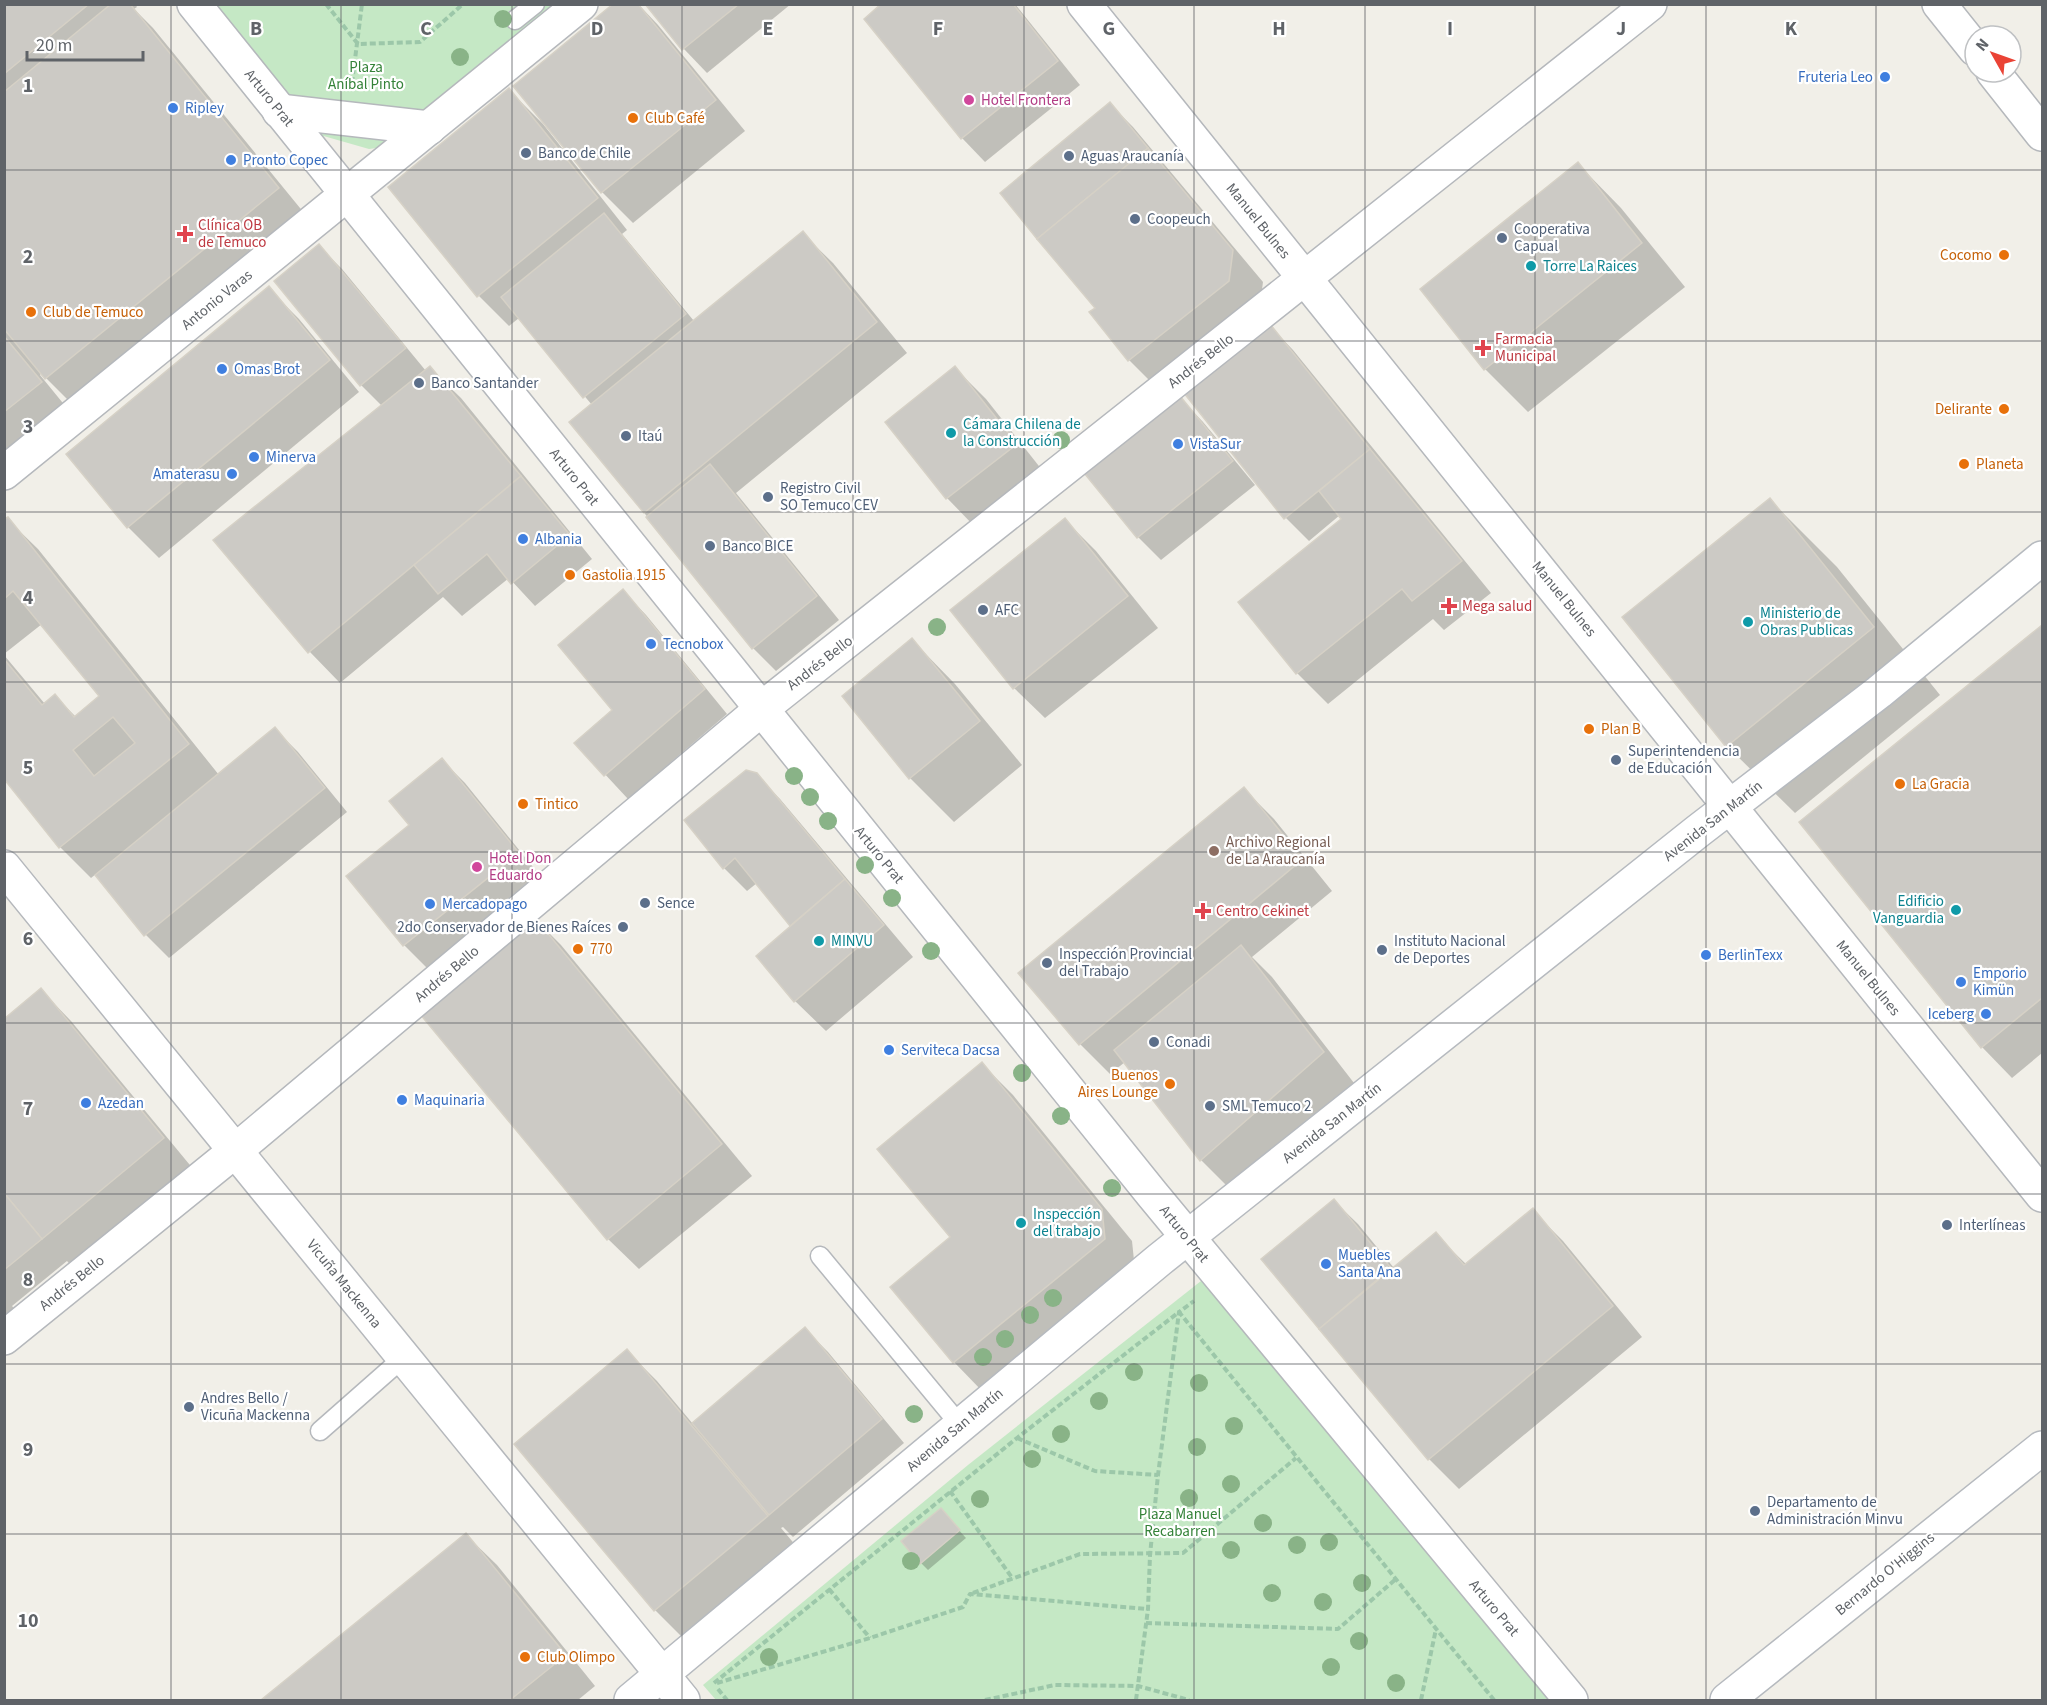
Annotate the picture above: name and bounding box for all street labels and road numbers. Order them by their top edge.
street label: Arturo Prat [239,65,299,131]
street label: Manuel Bulnes [1221,179,1295,263]
street label: Antonio Varas [177,265,257,335]
street label: Andrés Bello [1164,329,1238,393]
street label: Arturo Prat [544,444,604,510]
street label: Manuel Bulnes [1527,557,1601,641]
street label: Andrés Bello [783,631,857,695]
street label: Avenida San Martín [1659,776,1767,866]
street label: Arturo Prat [849,822,909,888]
street label: Manuel Bulnes [1831,936,1905,1020]
street label: Andrés Bello [410,941,484,1007]
street label: Avenida San Martín [1278,1078,1386,1168]
street label: Arturo Prat [1154,1201,1214,1267]
street label: Vicuña Mackenna [302,1235,386,1333]
street label: Andrés Bello [35,1250,109,1316]
street label: Avenida San Martín [902,1383,1008,1477]
street label: Bernardo O'Higgins [1831,1527,1939,1621]
street label: Arturo Prat [1464,1575,1524,1641]

